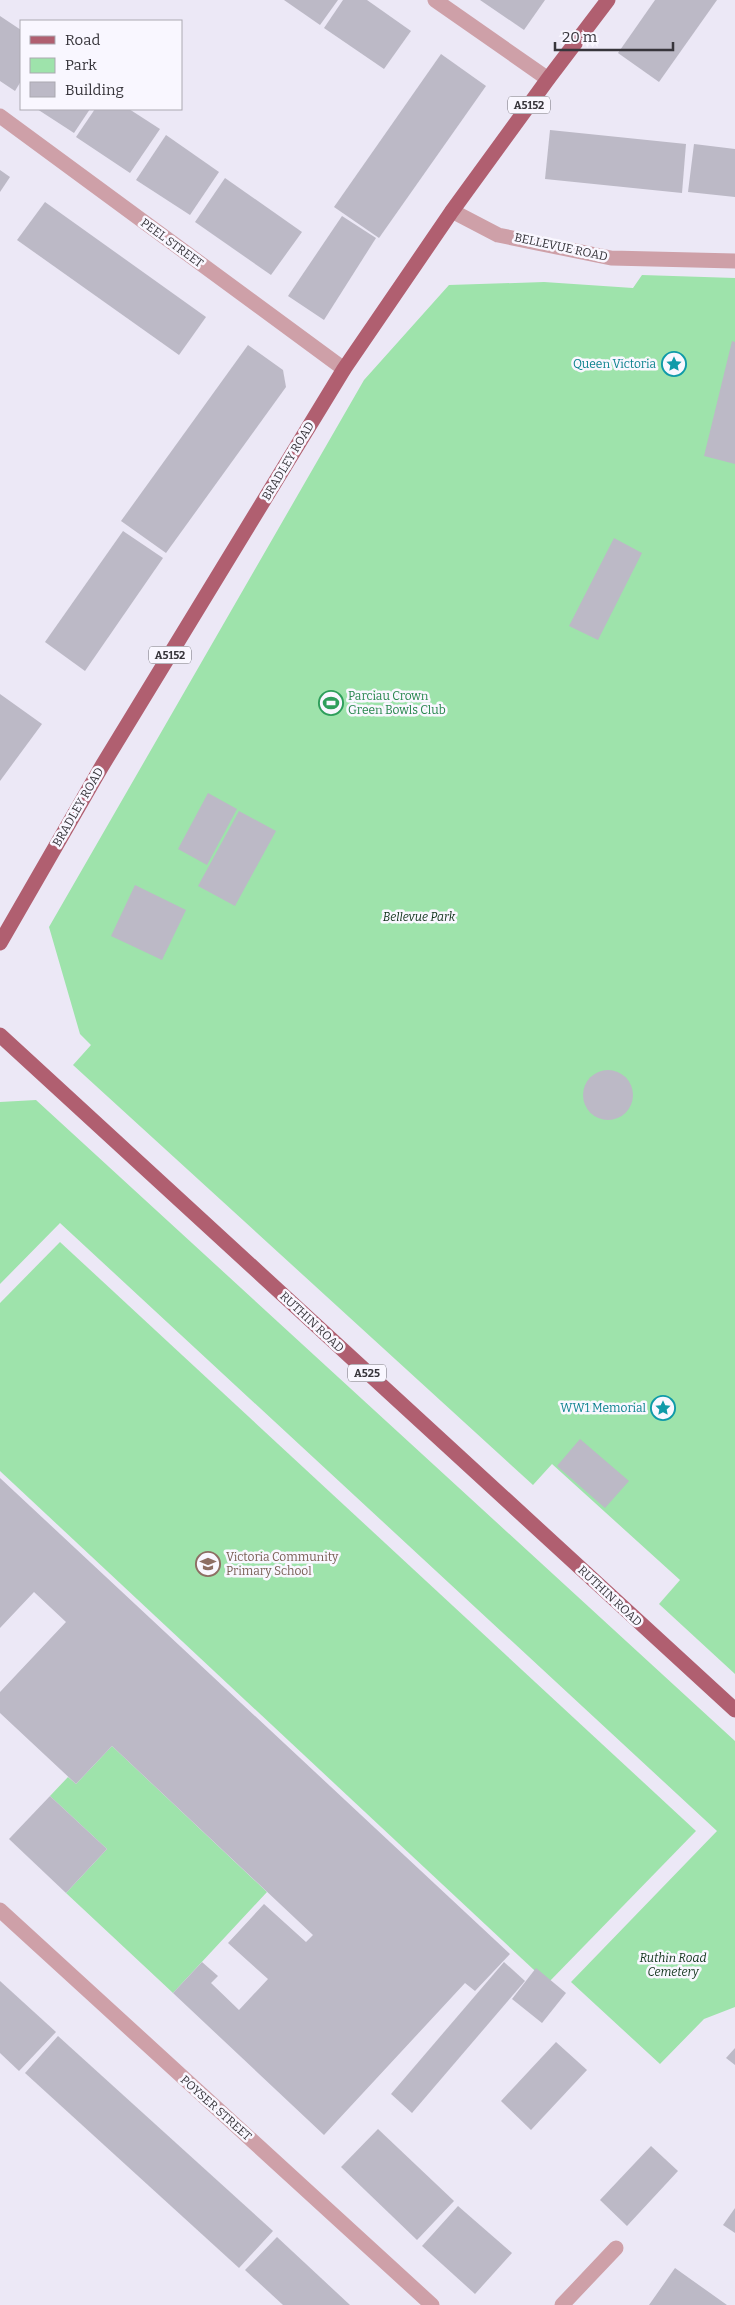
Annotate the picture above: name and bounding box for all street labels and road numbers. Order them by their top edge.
road number: A5152 [508,96,550,114]
street label: PEEL STREET [138,216,206,270]
street label: BELLEVUE ROAD [513,230,609,264]
street label: BRADLEY ROAD [259,419,317,503]
road number: A5152 [149,646,191,664]
street label: BRADLEY ROAD [50,765,106,849]
street label: RUTHIN ROAD [277,1289,347,1355]
road number: A525 [348,1365,386,1382]
street label: RUTHIN ROAD [575,1563,645,1629]
street label: POYSER STREET [178,2073,254,2143]

